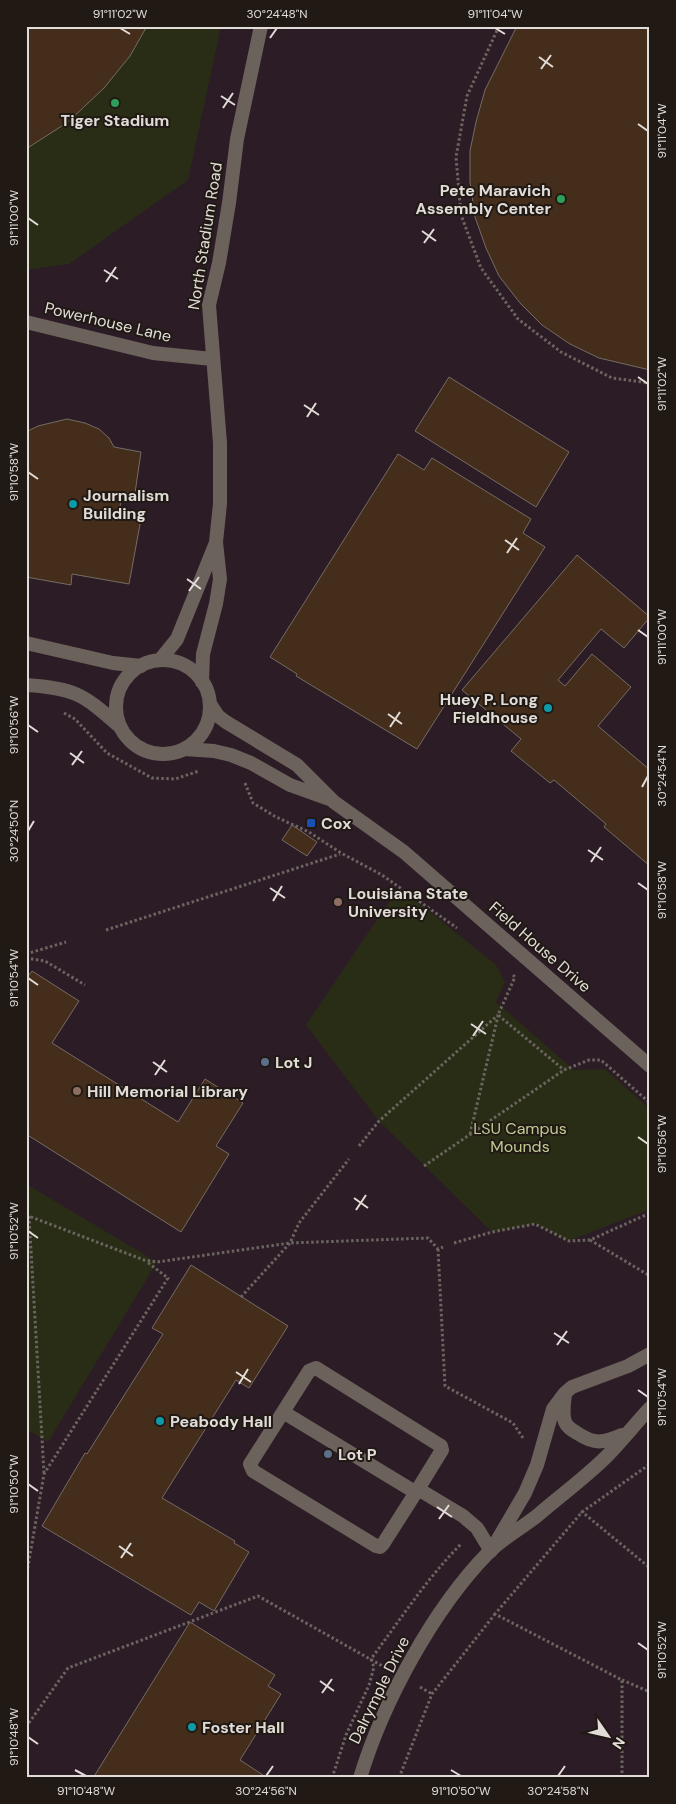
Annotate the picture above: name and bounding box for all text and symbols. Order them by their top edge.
text: 91°11'02"W [93,6,148,22]
text: 30°24'48"N [246,6,308,22]
text: 91°11'04"W [467,6,523,22]
marker: Tiger Stadium [109,97,121,109]
text: 91°11'04"W [654,103,670,159]
place label: Tiger Stadium [61,110,169,131]
street label: North Stadium Road [183,161,227,311]
place label: Pete Maravich Assembly Center [416,180,551,219]
text: 91°11'00"W [6,190,22,246]
marker: Pete Maravich Assembly Center [555,193,567,205]
street label: Powerhouse Lane [43,297,173,347]
text: 91°11'02"W [654,356,670,411]
text: 91°10'58"W [6,442,22,501]
place label: Journalism Building [83,485,169,524]
marker: Journalism Building [67,498,79,510]
text: 91°11'00"W [654,609,670,665]
place label: Huey P. Long Fieldhouse [440,689,538,728]
text: 91°10'56"W [6,695,22,754]
marker: Huey P. Long Fieldhouse [542,702,554,714]
text: 30°24'54"N [654,745,670,807]
text: 30°24'50"N [6,800,22,862]
place label: Cox [321,813,351,834]
marker: Cox [305,817,317,829]
text: 91°10'58"W [654,860,670,919]
place label: Louisiana State University [348,883,468,922]
marker: Louisiana State University [332,896,344,908]
street label: Field House Drive [485,897,595,997]
text: 91°10'54"W [6,948,22,1007]
place label: Lot J [275,1052,312,1073]
marker: Lot J [259,1056,271,1068]
place label: Hill Memorial Library [87,1081,248,1102]
marker: Hill Memorial Library [71,1085,83,1097]
text: 91°10'56"W [654,1114,670,1173]
park label: LSU Campus Mounds [473,1118,567,1157]
text: 91°10'52"W [6,1202,22,1260]
text: 91°10'54"W [654,1367,670,1426]
place label: Peabody Hall [170,1411,272,1432]
marker: Peabody Hall [154,1415,166,1427]
place label: Lot P [338,1444,377,1465]
marker: Lot P [322,1448,334,1460]
text: 91°10'50"W [6,1454,22,1514]
text: 91°10'52"W [654,1621,670,1679]
street label: Dalrymple Drive [344,1633,414,1747]
text: 91°10'48"W [6,1708,22,1766]
north arrow [584,1712,634,1762]
place label: Foster Hall [202,1717,285,1738]
marker: Foster Hall [186,1721,198,1733]
text: N [608,1734,629,1753]
text: 91°10'48"W [57,1783,115,1799]
text: 30°24'56"N [235,1783,297,1799]
text: 91°10'50"W [431,1783,491,1799]
text: 30°24'58"N [527,1783,589,1799]

